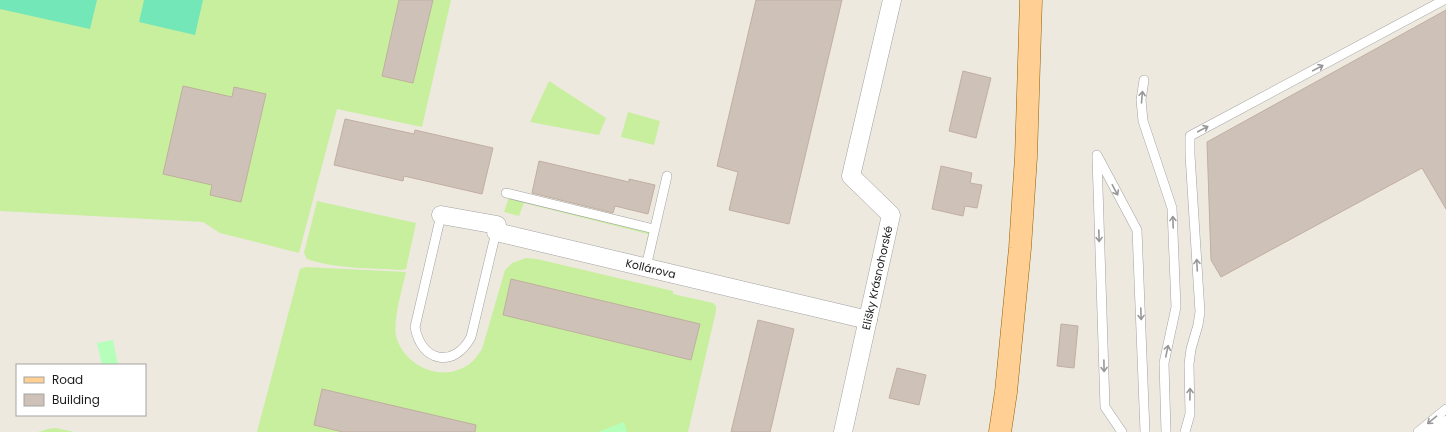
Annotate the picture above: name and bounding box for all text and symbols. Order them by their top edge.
one-way arrow [1312,63,1324,71]
one-way arrow [1138,91,1145,104]
one-way arrow [1197,125,1209,132]
one-way arrow [1112,184,1120,196]
one-way arrow [1169,216,1176,229]
street label: Elišky Krásnohorské [858,224,896,331]
one-way arrow [1096,229,1103,242]
street label: Kollárova [624,255,678,282]
one-way arrow [1194,259,1201,272]
one-way arrow [1137,307,1144,320]
one-way arrow [1163,345,1171,358]
one-way arrow [1100,359,1108,372]
legend [16,364,146,416]
text: Road [52,371,83,388]
one-way arrow [1186,388,1194,401]
text: Building [52,391,100,408]
one-way arrow [1427,416,1437,425]

